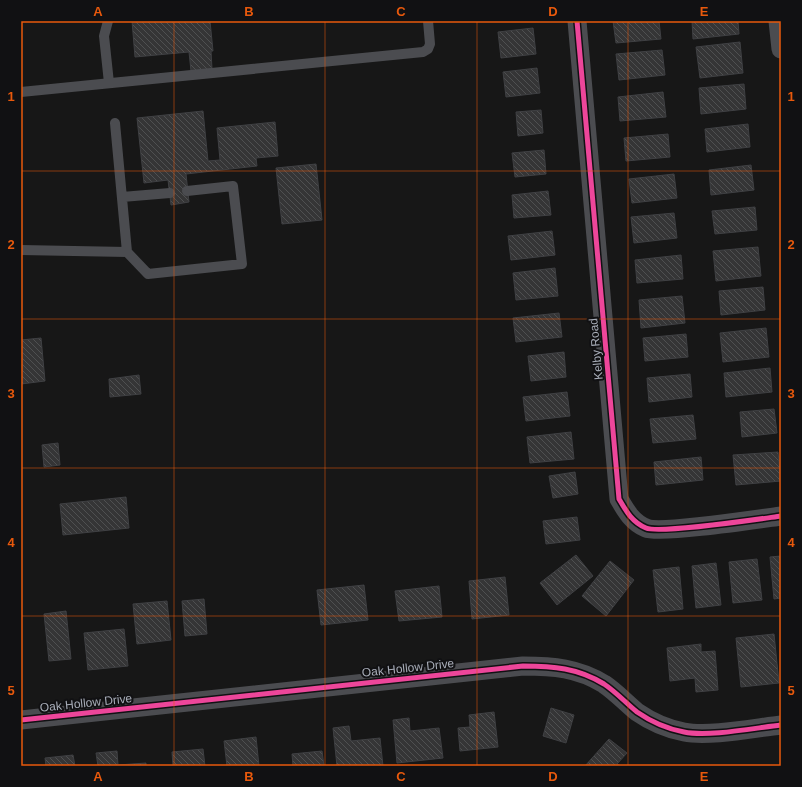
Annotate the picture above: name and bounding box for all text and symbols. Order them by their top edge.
text: A [93,4,103,19]
text: B [244,4,254,19]
text: C [396,4,406,19]
text: D [548,4,558,19]
text: E [700,4,709,19]
text: 1 [7,89,15,104]
text: 1 [787,89,795,104]
text: 2 [7,237,15,252]
text: 2 [787,237,795,252]
street label: Kelby Road [586,317,606,381]
text: 3 [7,386,15,401]
text: 3 [787,386,795,401]
text: 4 [7,535,15,550]
text: 4 [787,535,795,550]
street label: Oak Hollow Drive [361,656,455,680]
text: 5 [7,683,15,698]
text: 5 [787,683,795,698]
street label: Oak Hollow Drive [39,691,133,715]
text: A [93,769,103,784]
text: B [244,769,254,784]
text: C [396,769,406,784]
text: D [548,769,558,784]
text: E [700,769,709,784]

